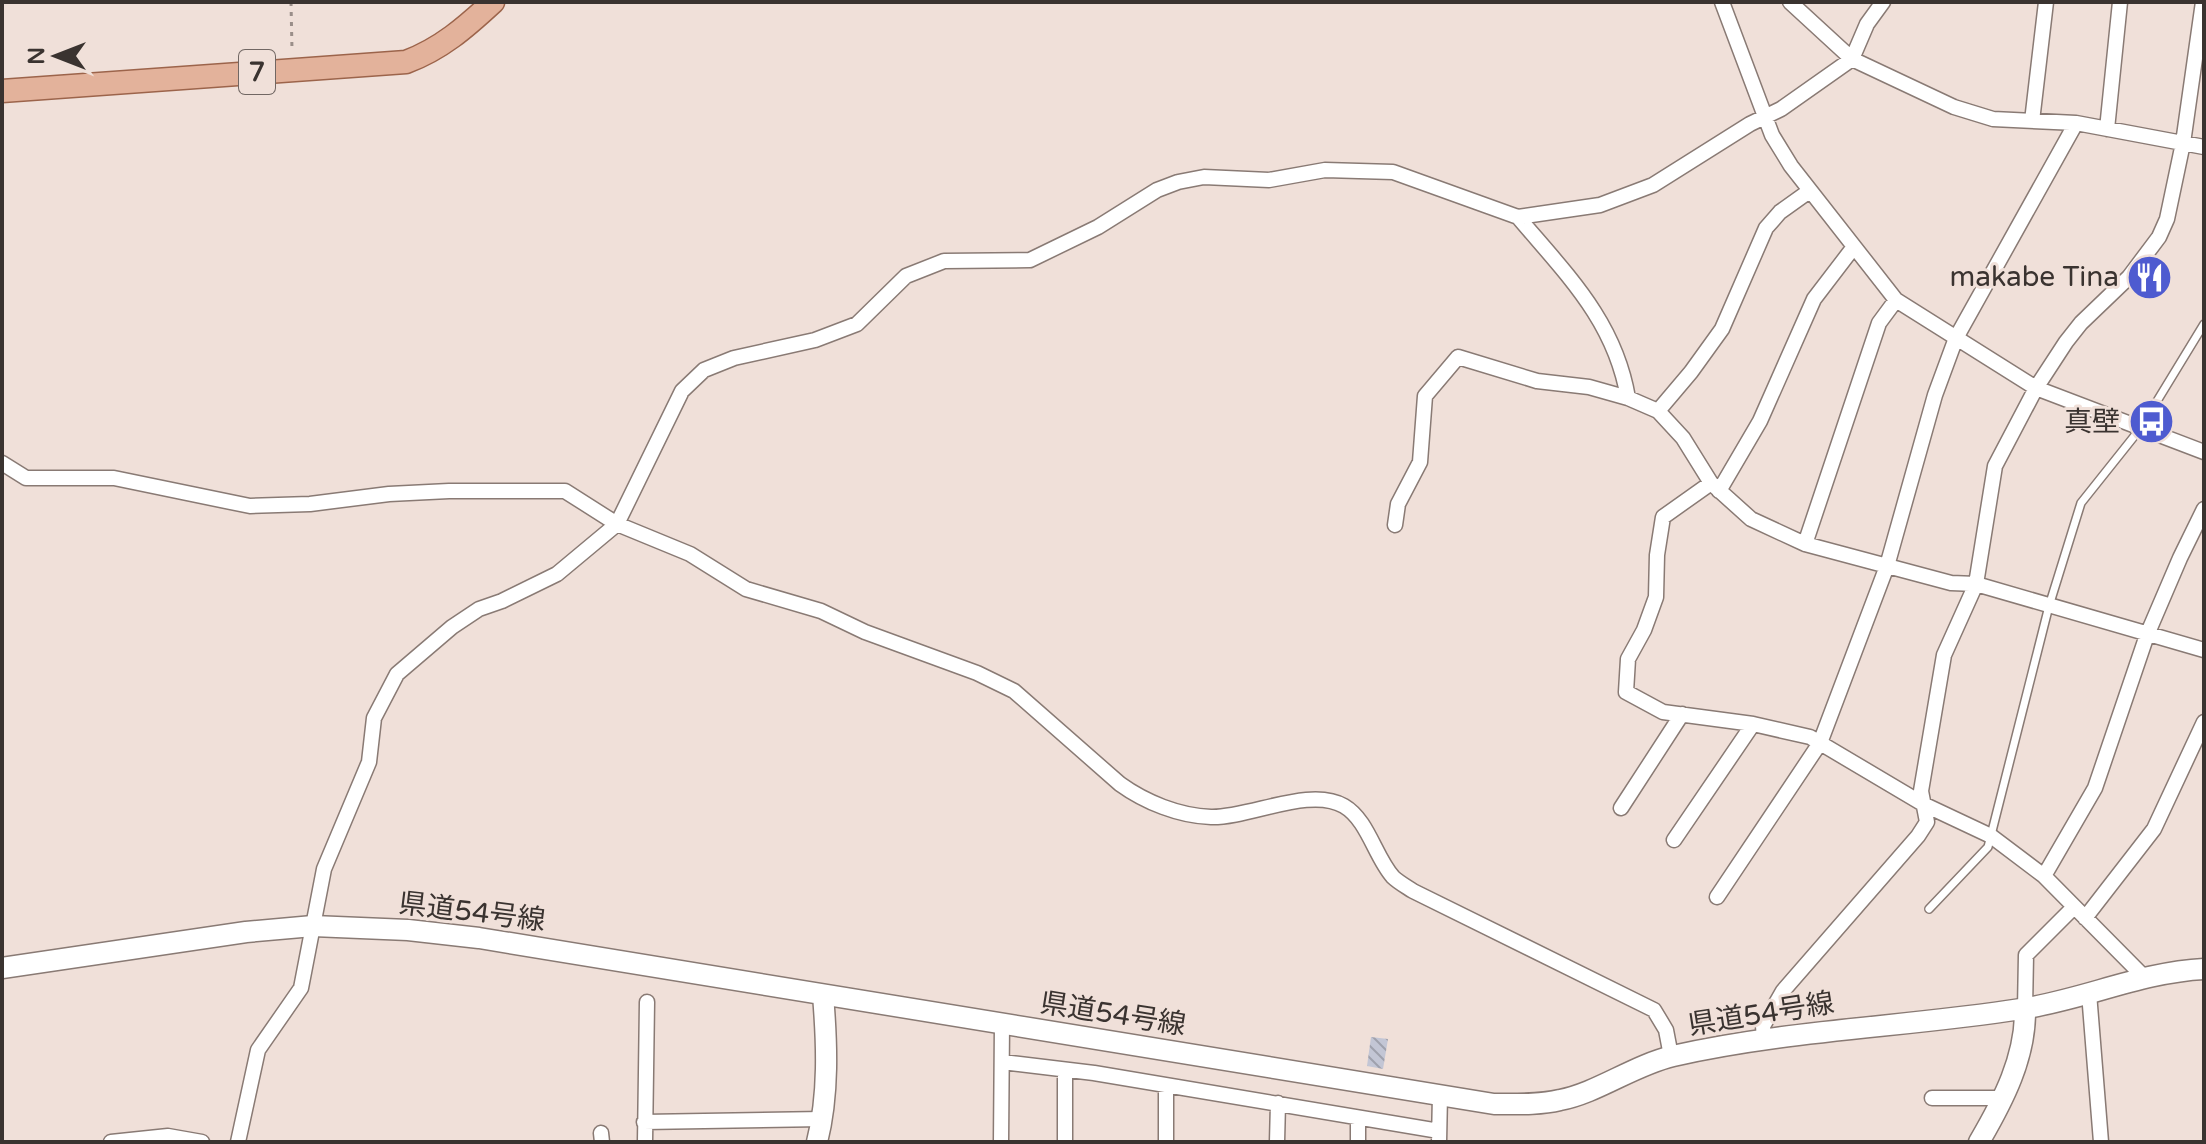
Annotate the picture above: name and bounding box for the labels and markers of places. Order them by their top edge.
restaurant icon: makabe Tina [2126,253,2174,301]
place label: makabe Tina [1950,260,2119,294]
bus stop icon: 真壁 [2127,398,2175,446]
place label: 真壁 [2064,405,2120,439]

